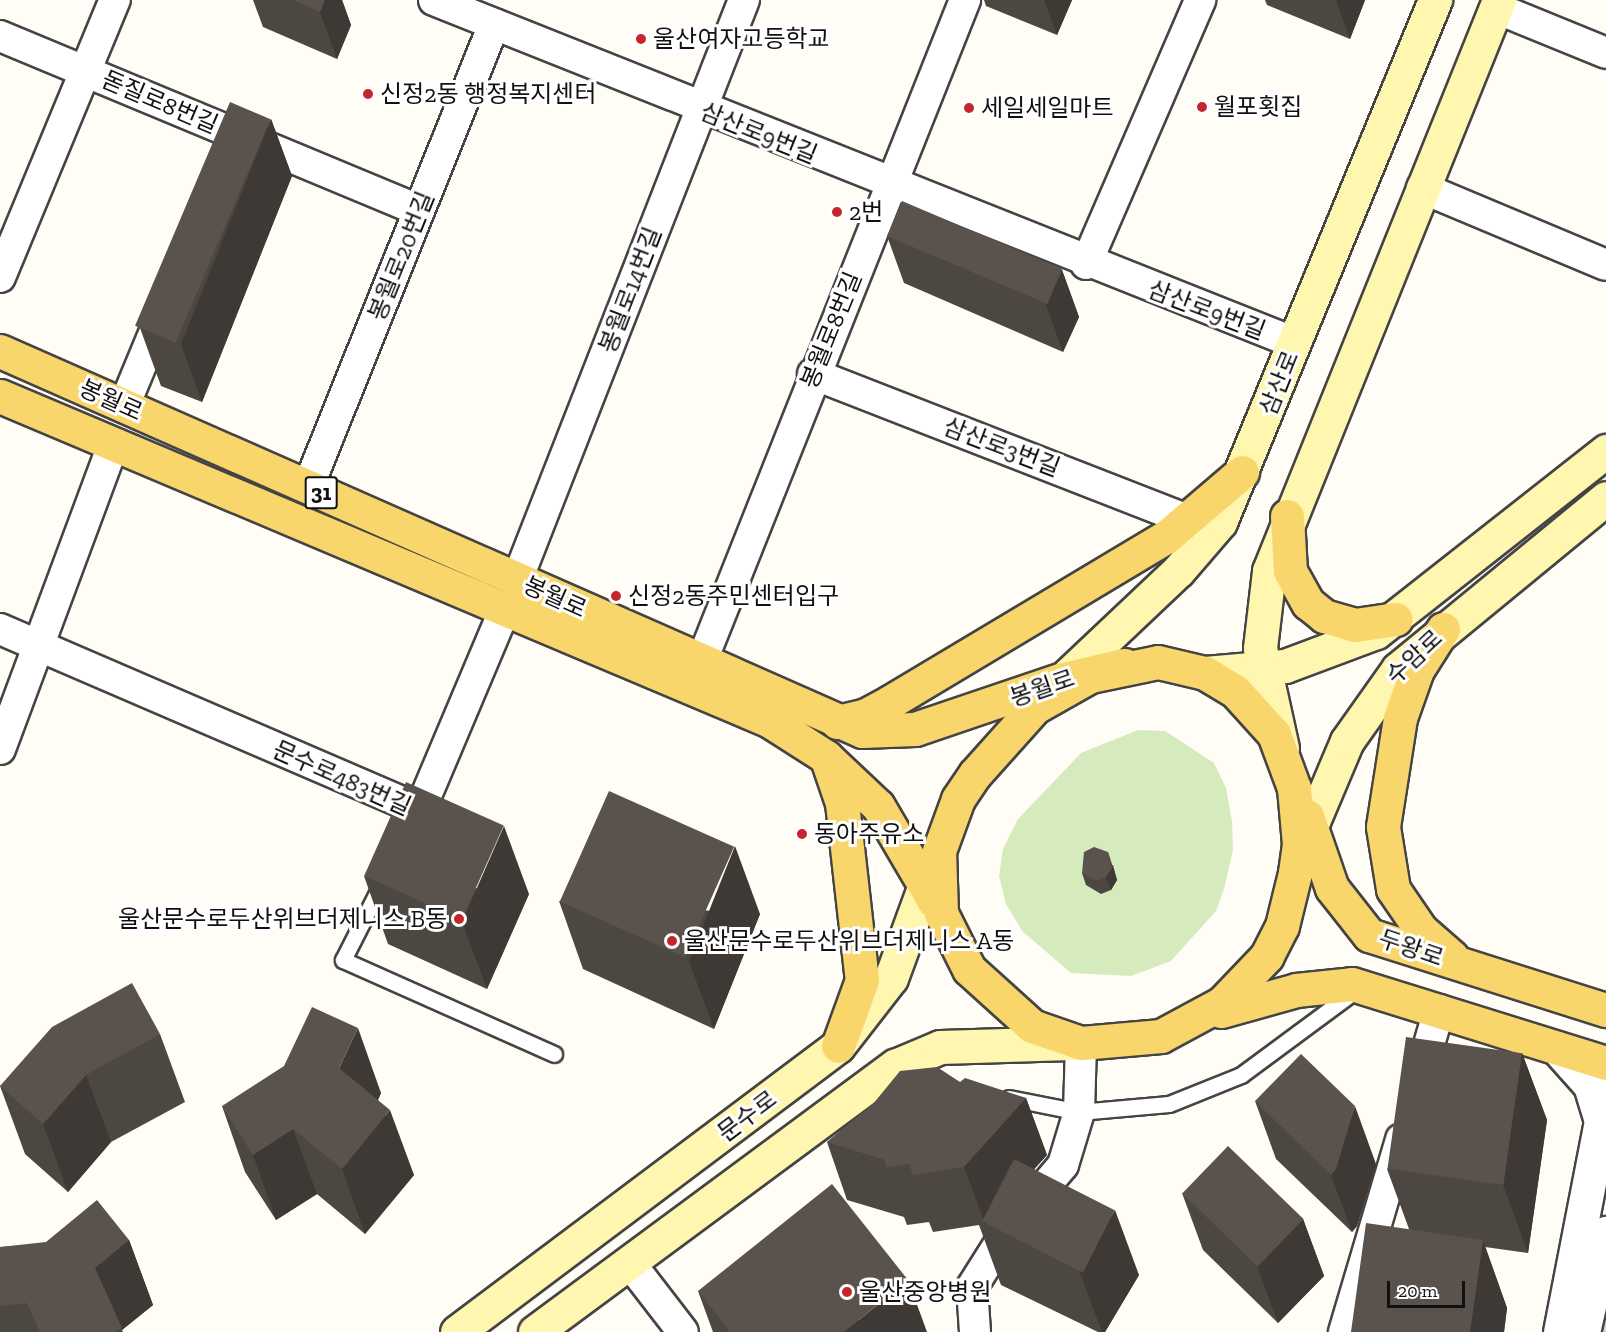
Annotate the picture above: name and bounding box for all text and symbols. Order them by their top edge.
place label: 울산여자고등학교 [653,25,830,53]
marker: 울산여자고등학교 [634,32,648,46]
street label: 돋질로8번길 [98,65,222,139]
place label: 신정2동 행정복지센터 [380,80,597,108]
marker: 신정2동 행정복지센터 [361,87,375,101]
place label: 월포횟집 [1214,93,1302,121]
place label: 세일세일마트 [981,94,1113,122]
street label: 삼산로9번길 [697,97,821,169]
marker: 월포횟집 [1195,100,1209,114]
marker: 세일세일마트 [962,101,976,115]
street label: 봉월로20번길 [362,187,440,325]
place label: 2번 [849,198,883,226]
marker: 2번 [830,205,844,219]
street label: 봉월로14번길 [593,223,667,357]
street label: 봉월로8번길 [795,267,867,393]
street label: 삼산로9번길 [1144,274,1270,346]
street label: 삼산로 [1253,347,1305,419]
street label: 봉월로 [75,373,147,427]
street label: 삼산로3번길 [940,412,1064,482]
road number: 31 [304,474,338,512]
street label: 봉월로 [519,570,591,624]
place label: 신정2동주민센터입구 [628,582,839,610]
marker: 신정2동주민센터입구 [609,589,623,603]
street label: 수암로 [1380,624,1448,690]
street label: 봉월로 [1006,664,1078,712]
street label: 문수로483번길 [269,735,415,821]
place label: 동아주유소 [814,820,924,848]
marker: 동아주유소 [795,827,809,841]
place label: 울산문수로두산위브더제니스 B동 [118,905,447,933]
marker: 울산문수로두산위브더제니스 B동 [452,912,466,926]
street label: 두왕로 [1375,924,1447,972]
place label: 울산문수로두산위브더제니스 A동 [684,927,1014,955]
marker: 울산문수로두산위브더제니스 A동 [665,934,679,948]
street label: 문수로 [712,1085,782,1147]
scale bar [1390,1269,1468,1307]
place label: 울산중앙병원 [859,1278,991,1306]
text: 20 m [1398,1280,1437,1302]
marker: 울산중앙병원 [840,1285,854,1299]

